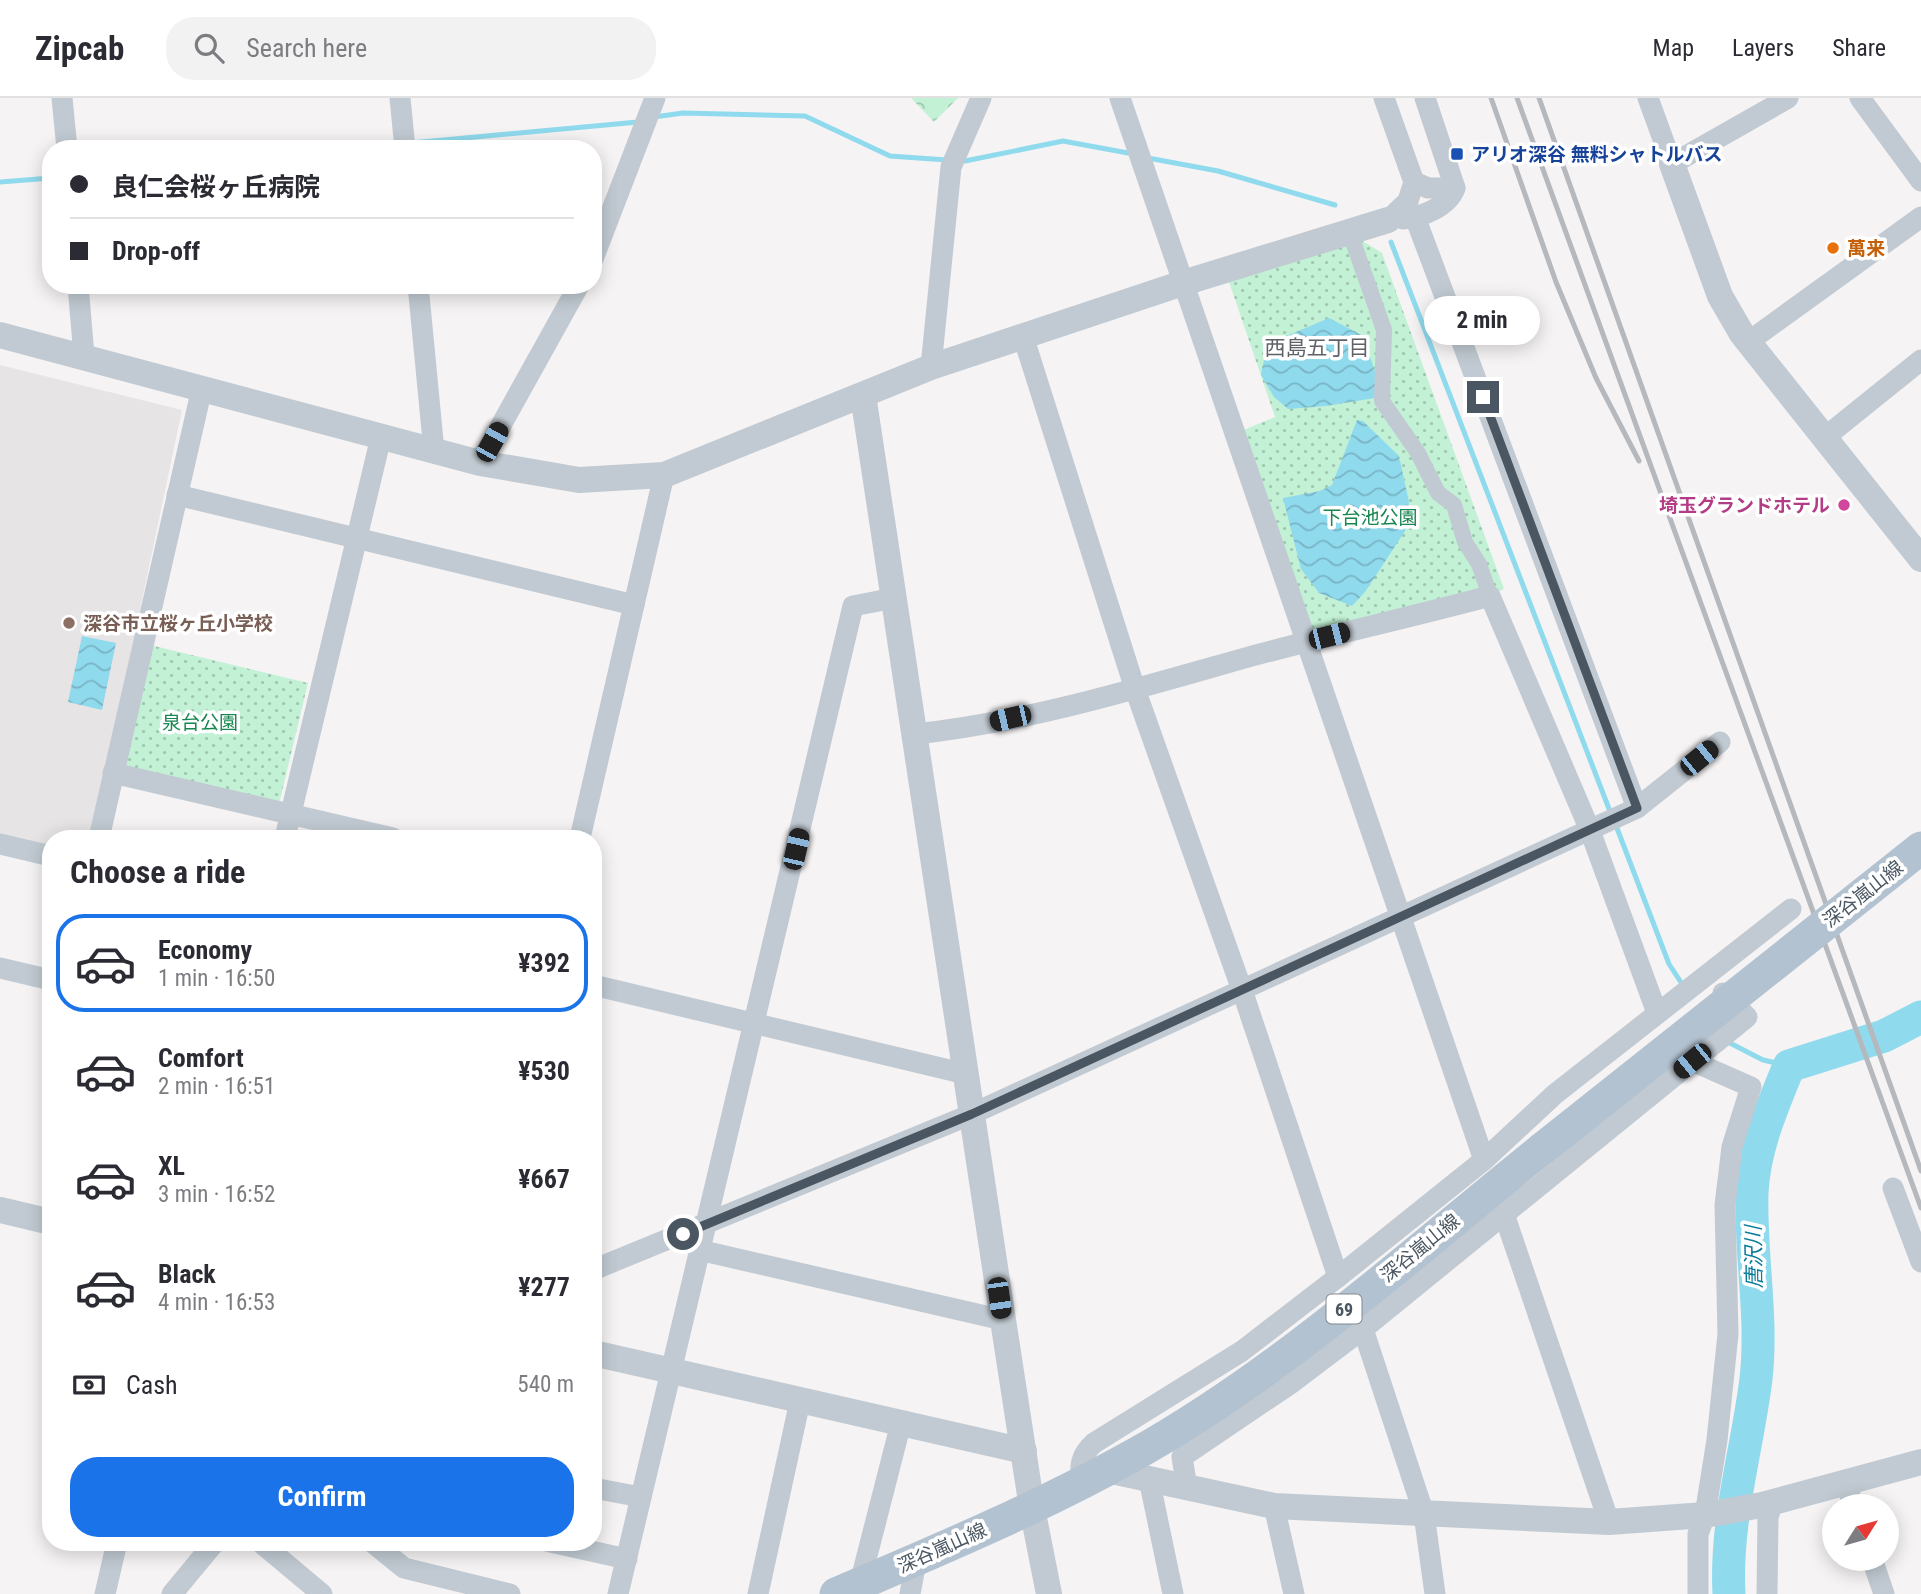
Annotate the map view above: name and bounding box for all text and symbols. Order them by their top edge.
search box [166,17,656,80]
text: Zipcab [35,29,124,68]
icon: search [190,29,228,67]
text: Search here [246,33,367,63]
text: Map [1653,34,1694,62]
text: Layers [1732,34,1794,62]
text: Share [1832,34,1886,62]
place label: アリオ深谷 無料シャトルバス [1471,143,1722,166]
marker: アリオ深谷 無料シャトルバス [1449,146,1465,162]
text: 良仁会桜ヶ丘病院 [112,172,320,202]
text: Drop-off [112,236,200,266]
place label: 萬来 [1847,237,1885,260]
marker: 萬来 [1825,240,1841,256]
callout: 2 min [1425,296,1541,344]
text: 2 min [1456,307,1508,334]
district label: 西島五丁目 [1265,336,1370,360]
route end [1467,381,1499,413]
car [473,419,512,465]
place label: 埼玉グランドホテル [1659,494,1830,517]
marker: 埼玉グランドホテル [1836,497,1852,513]
park label: 下台池公園 [1322,506,1418,529]
place label: 深谷市立桜ヶ丘小学校 [83,612,273,635]
marker: 深谷市立桜ヶ丘小学校 [61,615,77,631]
car [1307,621,1352,651]
car [988,703,1033,733]
park label: 泉台公園 [162,711,238,734]
car [1677,737,1722,779]
car [782,826,811,872]
text: Choose a ride [70,853,245,891]
street label: 深谷嵐山線 [1818,856,1908,932]
icon: car [74,932,137,995]
text: Economy [158,935,252,965]
text: ¥392 [518,948,570,978]
text: 1 min · 16:50 [158,965,275,992]
icon: car [74,1040,137,1103]
car [1670,1040,1715,1082]
text: Comfort [158,1043,244,1073]
text: ¥530 [518,1056,570,1086]
text: 2 min · 16:51 [158,1073,275,1100]
icon: car [74,1148,137,1211]
text: XL [158,1151,185,1181]
text: ¥667 [518,1164,570,1194]
text: 3 min · 16:52 [158,1181,275,1208]
street label: 深谷嵐山線 [1376,1209,1464,1287]
route start [667,1218,699,1250]
water label: 唐沢川 [1741,1223,1767,1289]
icon: car [74,1256,137,1319]
text: Black [158,1259,216,1289]
text: ¥277 [518,1272,570,1302]
car [986,1276,1013,1320]
text: 4 min · 16:53 [158,1289,275,1316]
road number: 69 [1326,1294,1362,1324]
icon: cash [70,1366,108,1404]
text: Cash [126,1370,178,1400]
text: 540 m [517,1371,574,1398]
button: Confirm [70,1457,574,1537]
north arrow [1822,1494,1899,1572]
map controls [1822,1494,1899,1571]
street label: 深谷嵐山線 [894,1518,990,1578]

